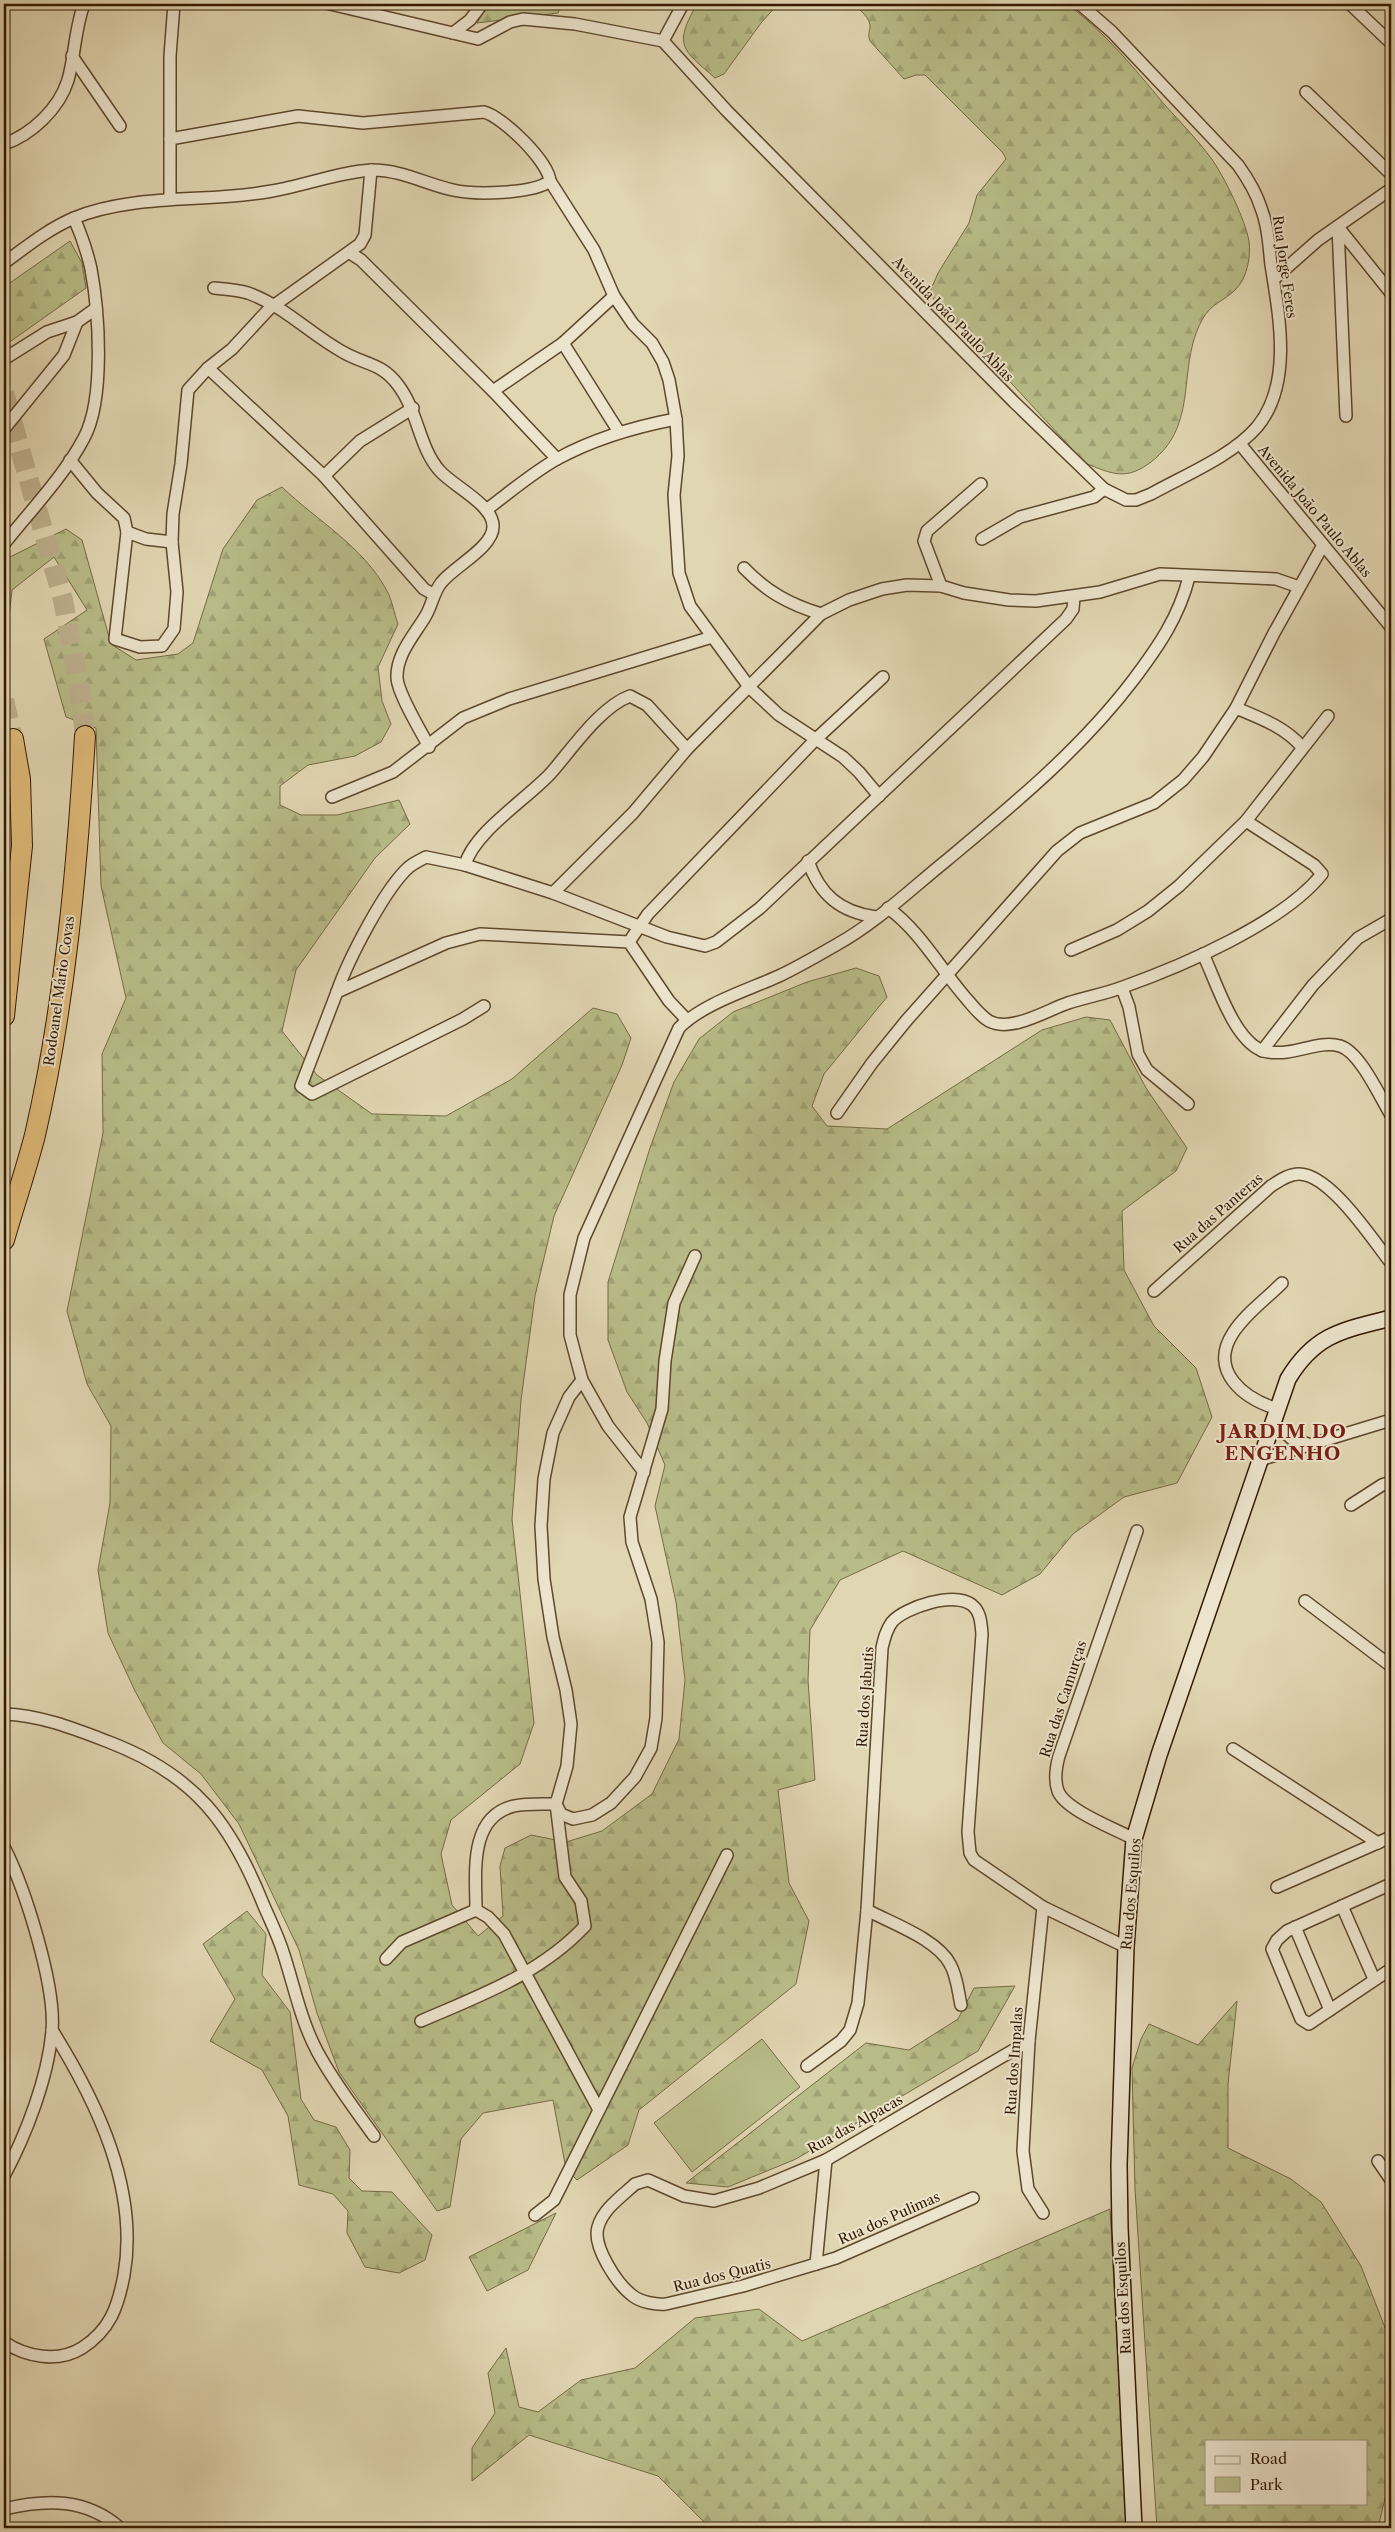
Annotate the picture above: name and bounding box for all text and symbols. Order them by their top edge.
street label: Rua Jorge Feres [1269,214,1301,320]
street label: Avenida João Paulo Ablas [888,252,1018,386]
street label: Avenida João Paulo Ablas [1254,440,1376,581]
street label: Rodoanel Mário Covas [40,915,78,1067]
street label: Rua das Panteras [1170,1169,1266,1257]
district label: JARDIM DO ENGENHO [1216,1420,1347,1465]
street label: Rua das Camurças [1036,1638,1090,1760]
street label: Rua dos Jabutis [852,1646,878,1748]
street label: Rua dos Esquilos [1117,1837,1145,1951]
street label: Rua dos Impalas [1001,2006,1027,2116]
street label: Rua das Alpacas [804,2090,906,2158]
street label: Rua dos Pulimas [835,2187,943,2249]
street label: Rua dos Esquilos [1111,2241,1135,2355]
street label: Rua dos Quatis [671,2254,773,2296]
legend [1205,2440,1368,2504]
text: Road [1250,2449,1287,2468]
text: Park [1250,2475,1284,2494]

